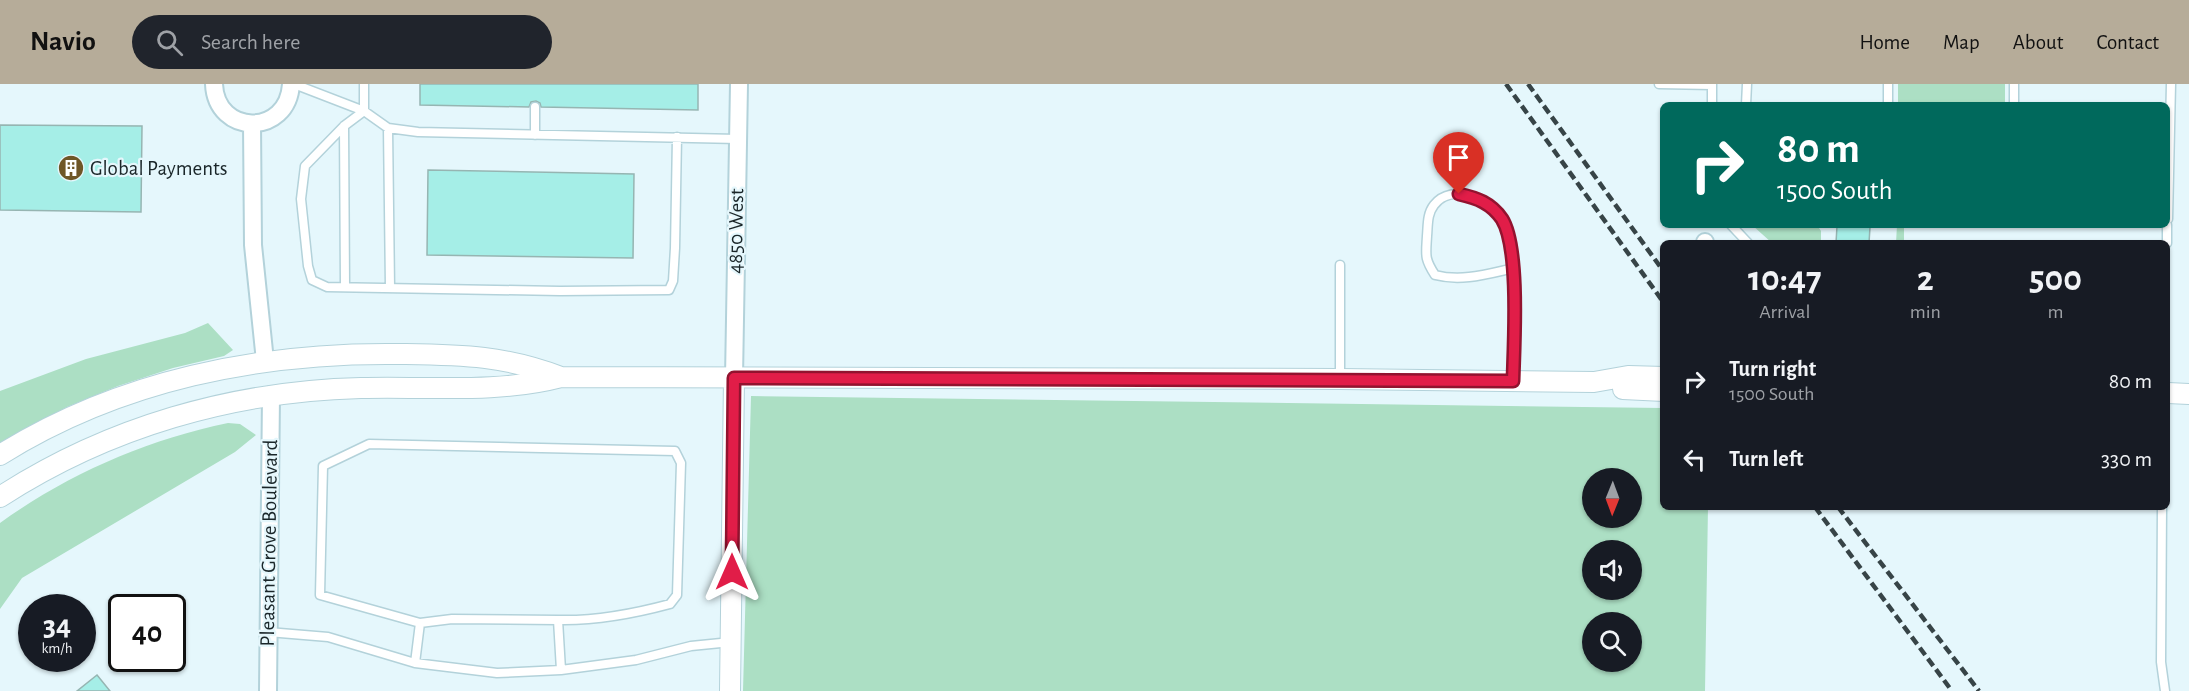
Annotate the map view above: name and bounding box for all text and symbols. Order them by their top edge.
search box [132,15,552,69]
icon: search [153,26,186,59]
text: Navio [30,28,96,56]
text: Search here [201,31,300,53]
text: Home [1859,32,1910,53]
text: Map [1943,32,1980,53]
text: About [2013,32,2063,53]
text: Contact [2096,32,2159,53]
icon: right [1678,126,1756,204]
text: 80 m [1777,128,1860,170]
pin [1433,132,1484,194]
icon: arrive [1442,141,1475,174]
building icon: Global Payments [56,153,86,183]
place label: Global Payments [90,158,228,179]
text: 1500 South [1777,177,1892,204]
street label: 4850 West [725,188,747,274]
text: 10:47 [1748,261,1822,297]
text: 2 [1917,261,1934,297]
text: 500 [2029,261,2082,297]
text: Arrival [1759,302,1811,322]
text: min [1910,302,1941,322]
text: m [2047,302,2063,322]
text: Turn right [1729,358,1816,380]
icon: right [1678,365,1711,398]
text: 80 m [2109,370,2152,392]
text: 1500 South [1729,384,1815,404]
street label: Pleasant Grove Boulevard [257,439,281,647]
icon: left [1678,443,1711,476]
text: Turn left [1729,448,1803,470]
text: 330 m [2101,448,2152,470]
north arrow [1582,468,1642,528]
map controls [1582,468,1642,672]
position arrow [700,540,764,604]
button: sound [1582,540,1642,600]
speed limit sign: 40 [108,594,186,672]
text: 34 [43,611,71,641]
button: search [1582,612,1642,672]
text: km/h [42,641,72,656]

